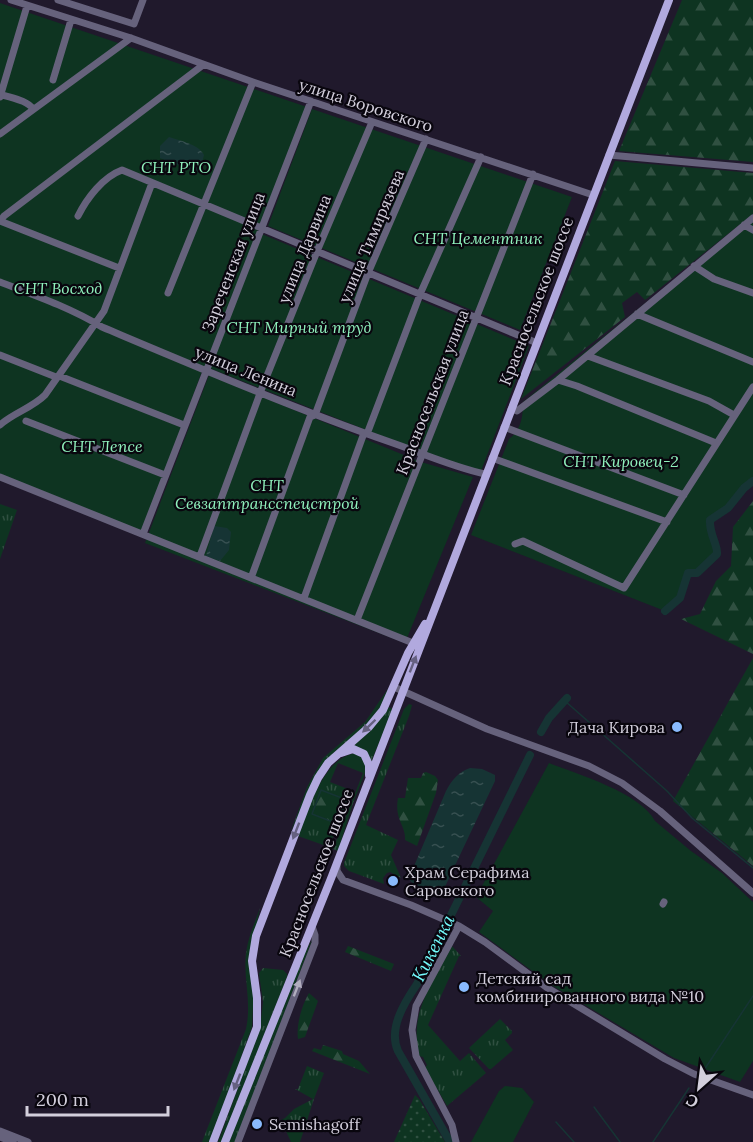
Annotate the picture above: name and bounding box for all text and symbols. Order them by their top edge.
street label: улица Воровского [297,74,435,136]
park label: СНТ РТО [141,157,211,177]
street label: улица Тимирязева [334,166,408,306]
street label: Зареченская улица [197,189,269,335]
street label: улица Дарвина [273,192,335,306]
street label: Красносельское шоссе [495,214,577,388]
park label: СНТ Цементник [414,228,542,248]
park label: СНТ Восход [14,278,102,298]
street label: Красносельская улица [391,306,473,478]
park label: СНТ Мирный труд [227,317,372,337]
street label: улица Ленина [192,342,300,400]
park label: СНТ Лепсе [61,436,143,456]
park label: СНТ Кировец-2 [563,451,679,471]
park label: СНТ Севзаптрансспецстрой [175,475,360,513]
one-way arrow [409,655,419,673]
place label: Дача Кирова [568,717,665,737]
one-way arrow [361,719,376,733]
marker: Дача Кирова [670,720,684,734]
street label: Красносельское шоссе [275,786,357,960]
one-way arrow [291,822,301,840]
place label: Храм Серафима Саровского [405,862,529,900]
marker: Храм Серафима Саровского [386,874,400,888]
water label: Кикенка [406,911,460,985]
place label: Детский сад комбинированного вида №10 [476,968,704,1006]
one-way arrow [293,979,303,997]
marker: Детский сад комбинированного вида №10 [457,980,471,994]
north arrow [669,1058,729,1118]
one-way arrow [231,1073,241,1091]
scale bar [27,1079,168,1117]
text: 200 m [36,1088,89,1111]
text: С [682,1090,702,1113]
place label: Semishagoff [269,1114,361,1134]
marker: Semishagoff [250,1117,264,1131]

